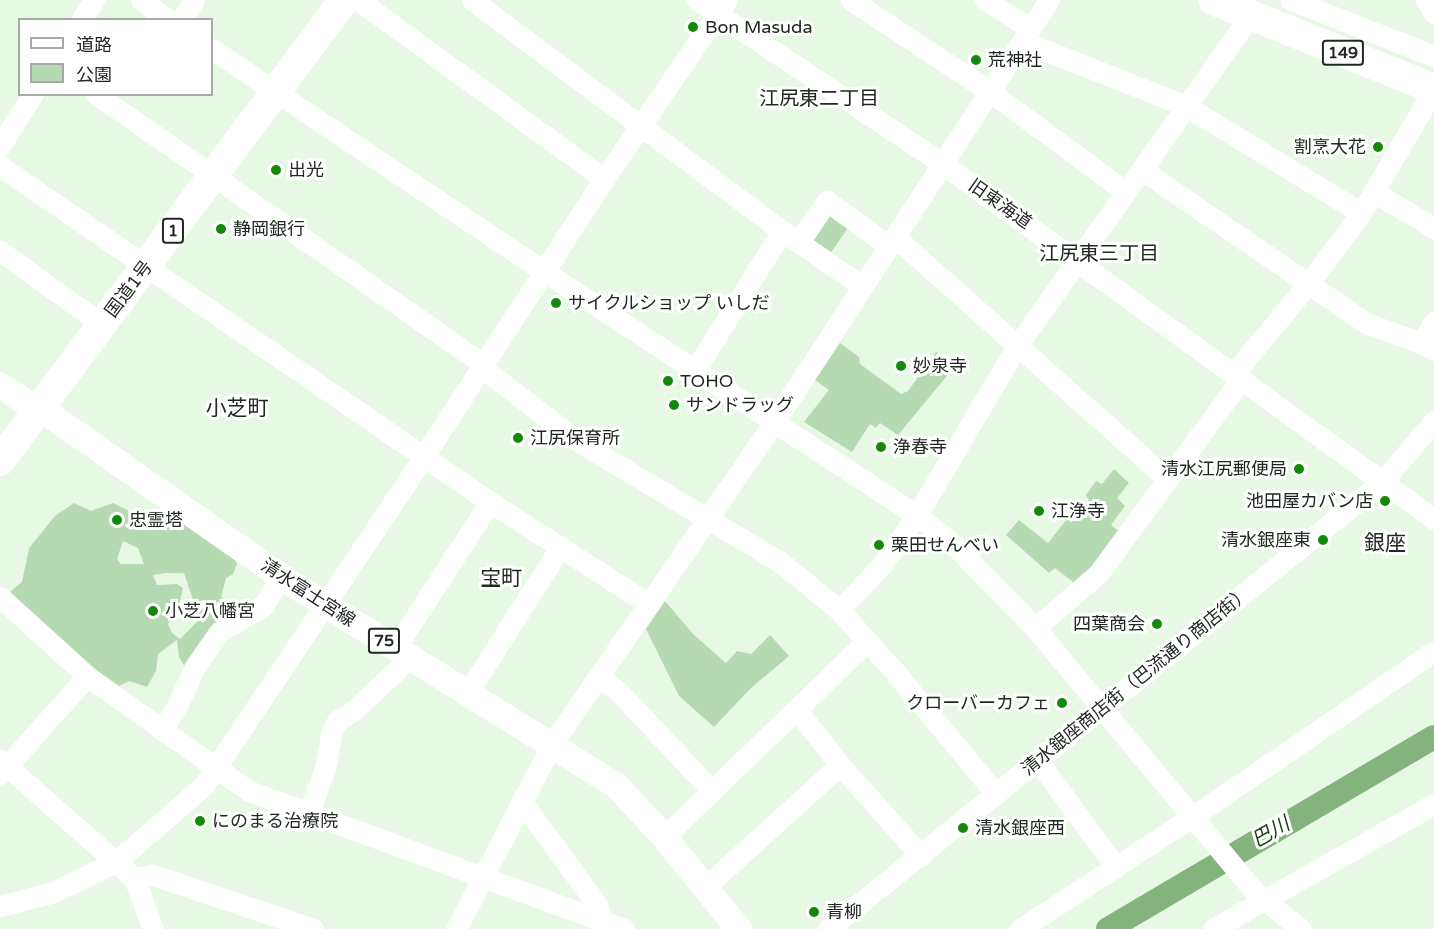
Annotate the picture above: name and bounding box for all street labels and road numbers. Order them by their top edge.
road number: 149 [1320,40,1366,66]
street label: 旧東海道 [964,175,1036,233]
road number: 1 [161,218,185,244]
street label: 国道1号 [101,256,157,322]
street label: 清水富士宮線 [257,555,359,631]
street label: 清水銀座商店街（巴流通り商店街） [1017,582,1255,780]
road number: 75 [368,628,400,654]

